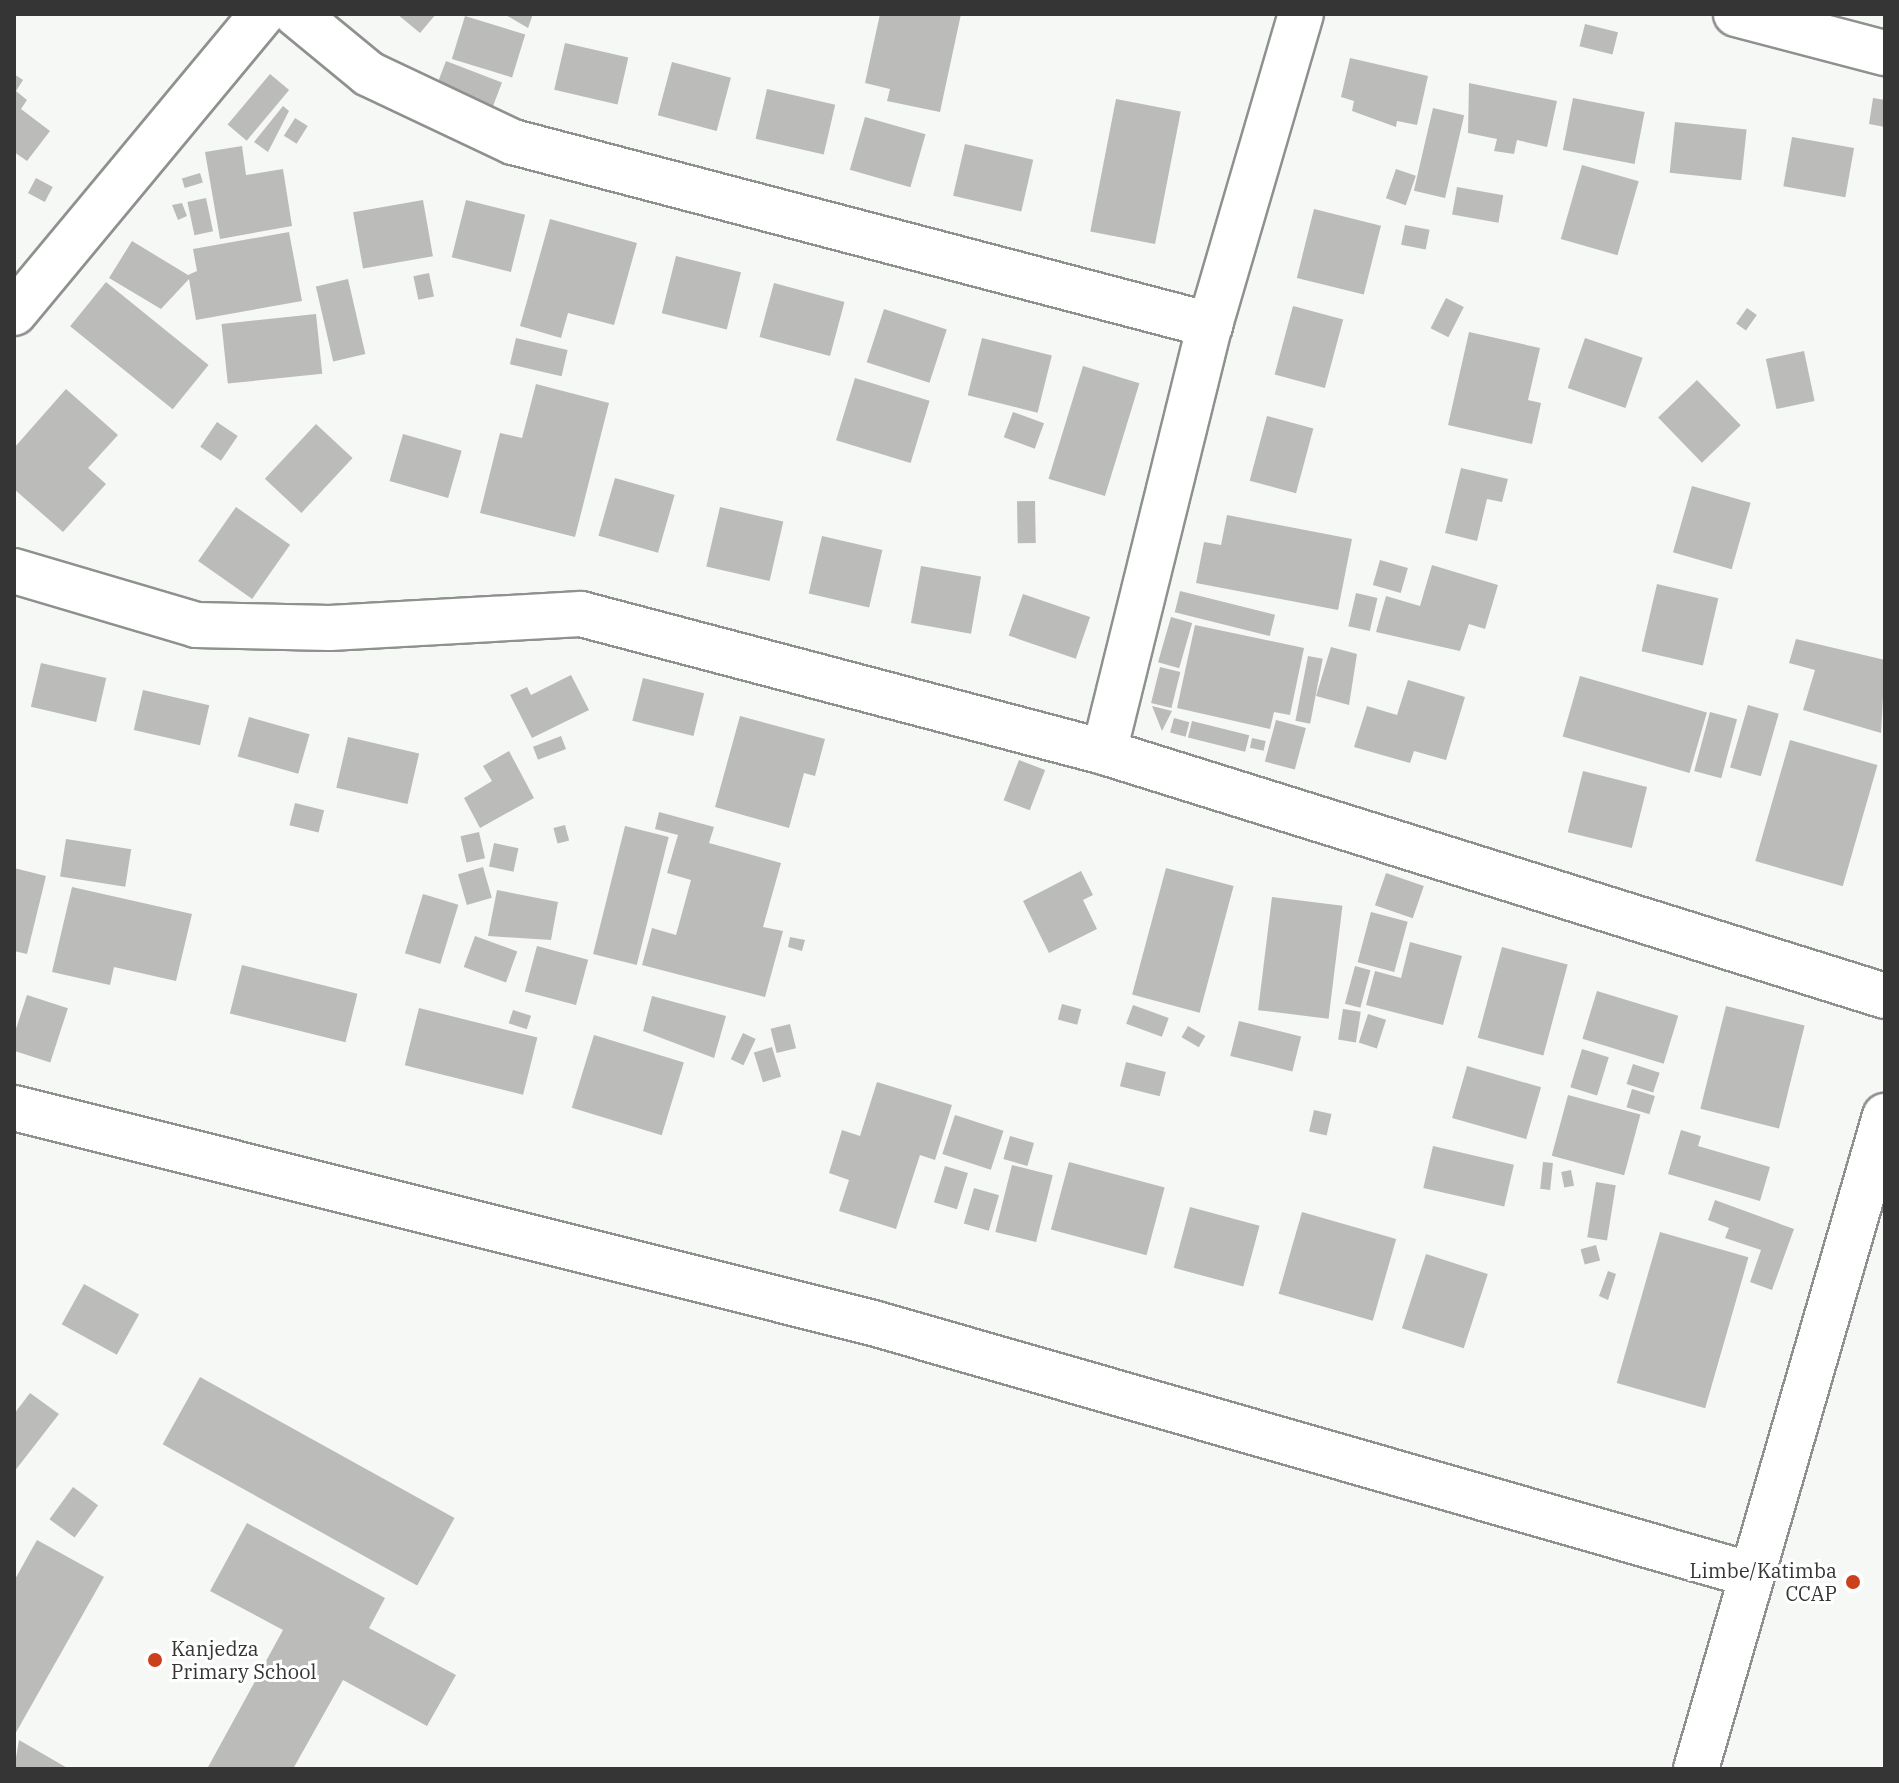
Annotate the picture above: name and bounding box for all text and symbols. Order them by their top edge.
place label: Limbe/Katimba CCAP [1690,1558,1837,1605]
marker: Limbe/Katimba CCAP [1844,1573,1862,1591]
place label: Kanjedza Primary School [171,1636,317,1683]
marker: Kanjedza Primary School [146,1651,164,1669]

